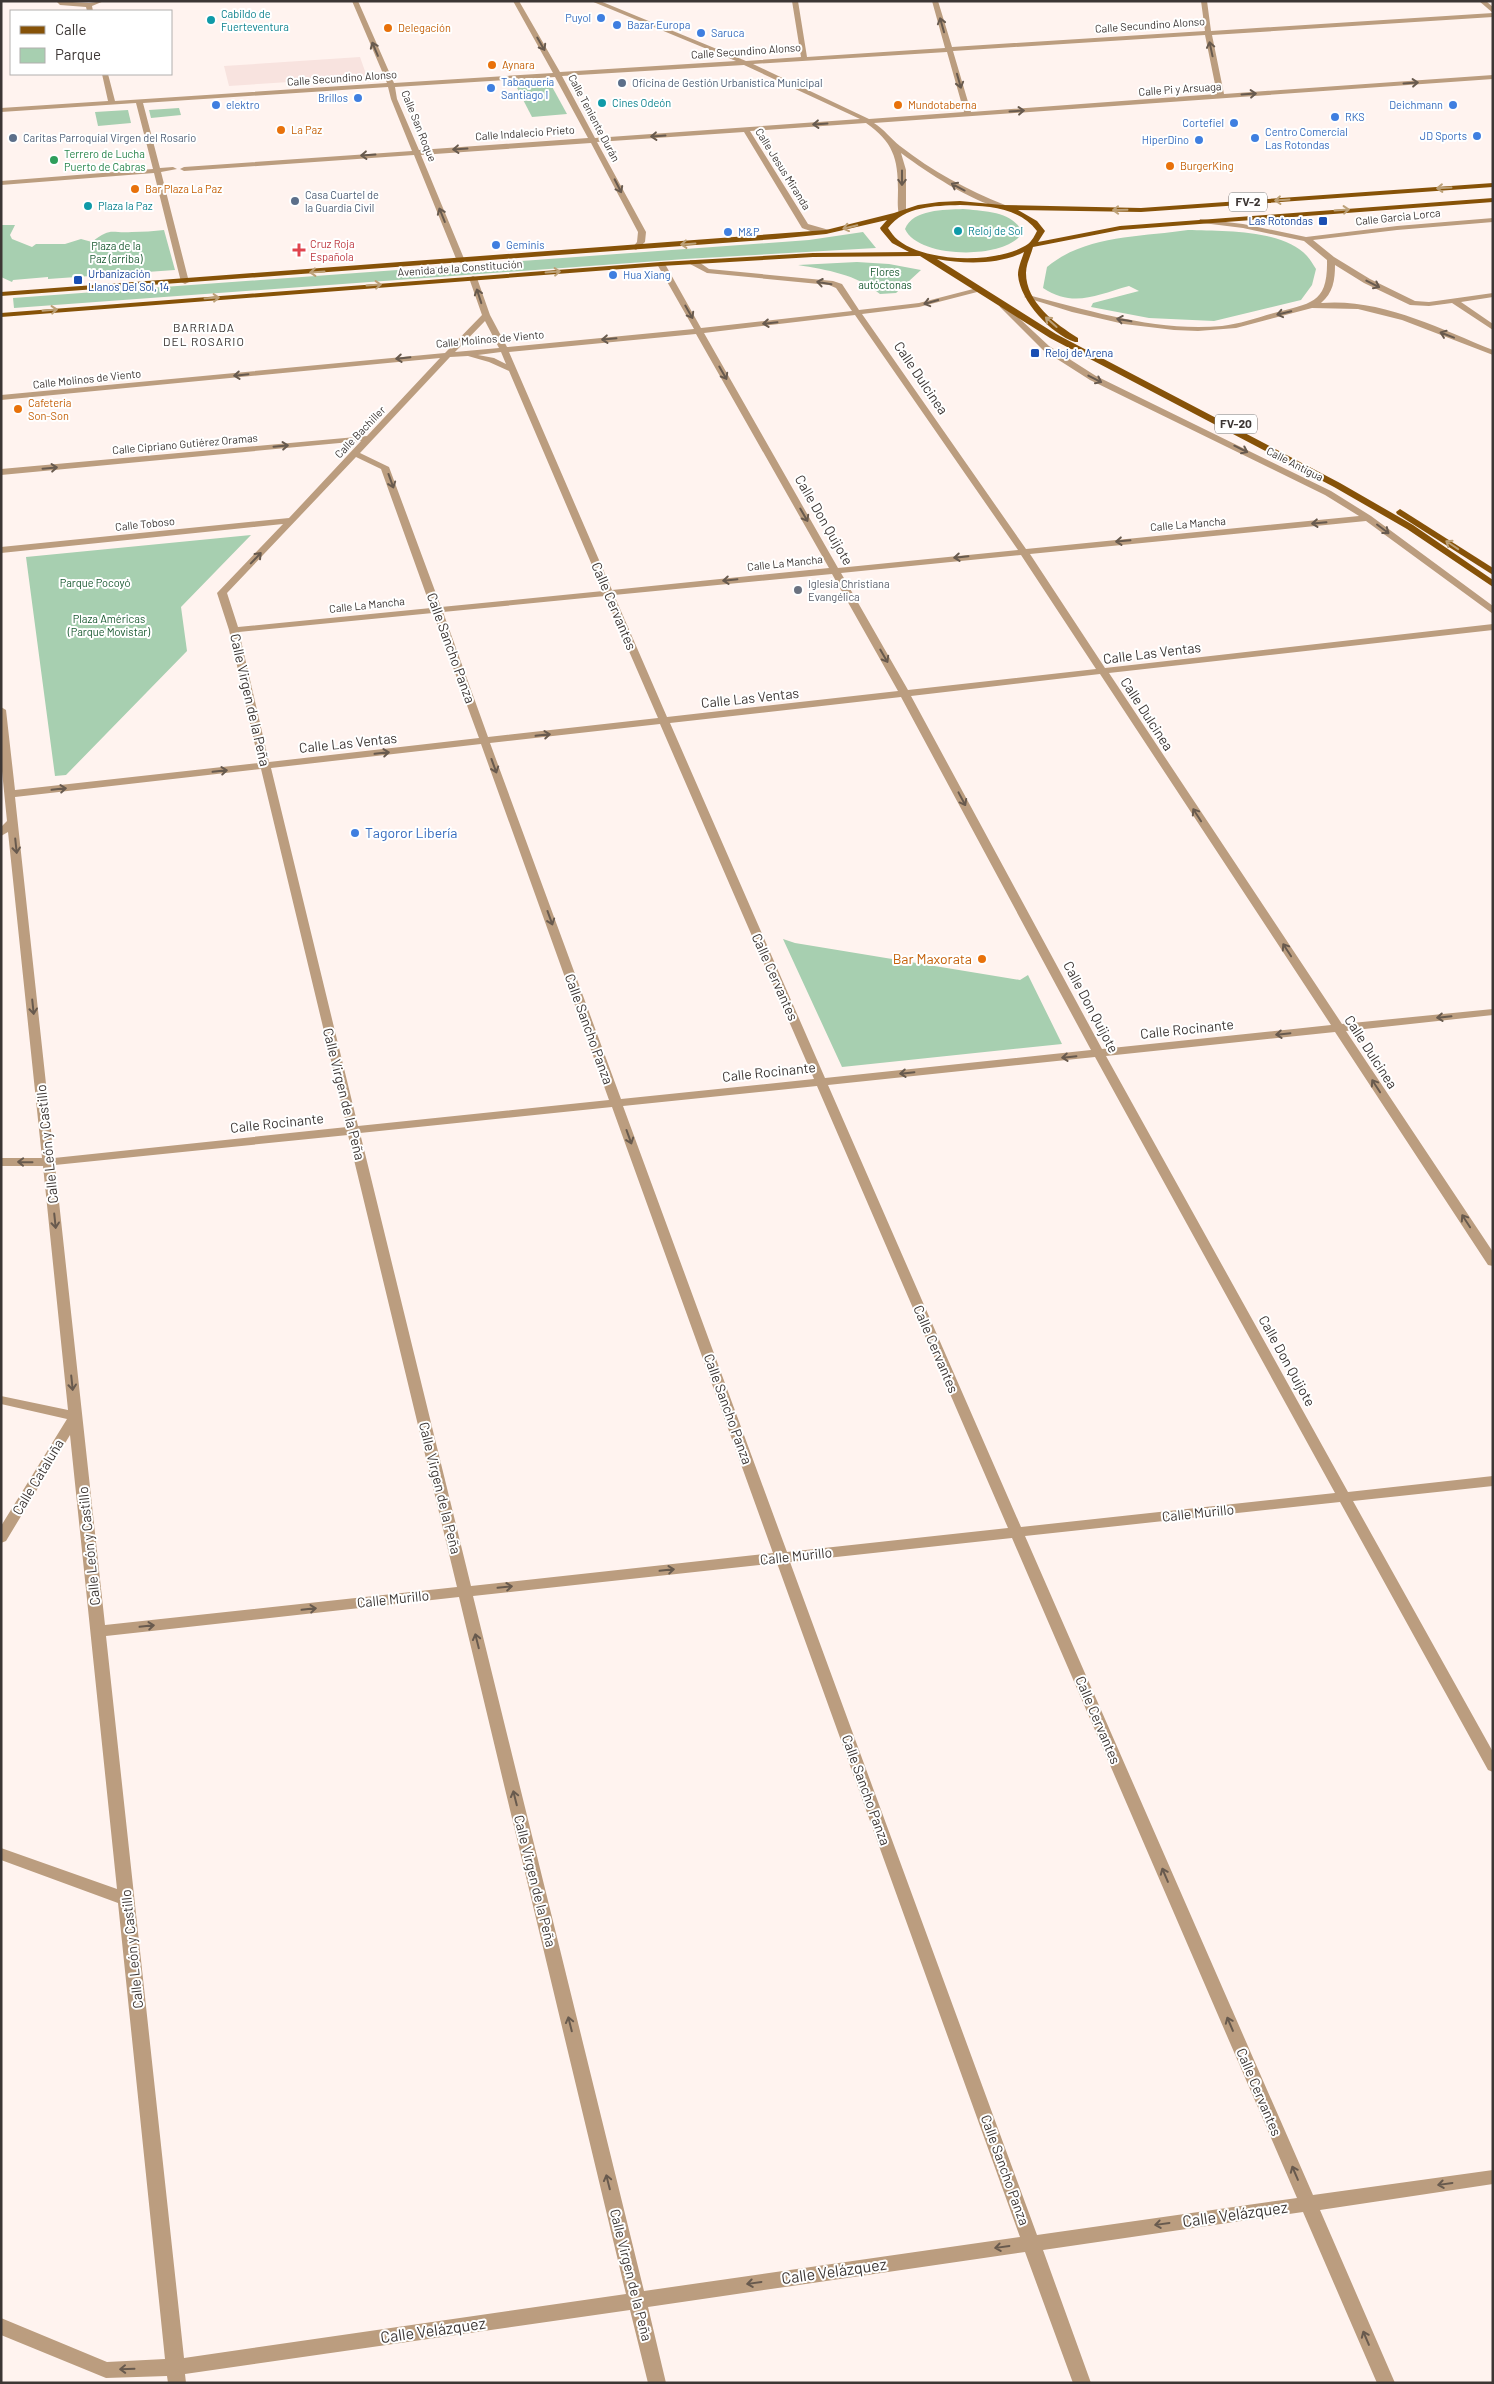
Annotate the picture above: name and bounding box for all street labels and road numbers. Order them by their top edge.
street label: Calle Secundino Alonso [1094,14,1205,35]
street label: Calle Secundino Alonso [690,40,801,61]
street label: Calle Secundino Alonso [286,67,397,88]
street label: Calle Teniente Durán [566,72,623,164]
street label: Calle Pi y Arsuaga [1138,79,1222,98]
street label: Calle San Roque [399,88,440,164]
street label: Calle Indalecio Prieto [475,123,575,142]
street label: Calle Jesus Miranda [753,125,814,212]
road number: FV-2 [1229,192,1267,212]
street label: Calle Garcia Lorca [1355,206,1441,227]
street label: Avenida de la Constitución [397,257,523,278]
street label: Calle Molinos de Viento [435,327,545,350]
street label: Calle Dulcinea [891,338,952,417]
street label: Calle Molinos de Viento [32,366,142,391]
street label: Calle Bachiller [332,403,388,460]
road number: FV-20 [1215,414,1257,434]
street label: Calle Cipriano Gutiérez Oramas [112,431,258,456]
street label: Calle Antigua [1265,444,1326,483]
street label: Calle Don Quijote [792,472,857,568]
street label: Calle Toboso [114,514,175,533]
street label: Calle La Mancha [1150,514,1226,533]
street label: Calle La Mancha [746,552,823,573]
street label: Calle Cervantes [588,559,641,653]
street label: Calle Sancho Panza [424,590,479,705]
street label: Calle La Mancha [328,594,405,615]
street label: Calle Virgen de la Peña [227,632,274,768]
street label: Calle Las Ventas [1102,638,1202,667]
street label: Calle Dulcinea [1117,674,1177,754]
street label: Calle Las Ventas [700,684,800,711]
street label: Calle Las Ventas [298,729,398,756]
street label: Calle Cervantes [749,930,802,1023]
street label: Calle Don Quijote [1060,958,1123,1056]
street label: Calle Sancho Panza [562,971,617,1086]
street label: Calle Dulcinea [1341,1012,1401,1092]
street label: Calle Rocinante [1139,1015,1235,1042]
street label: Calle Virgen de la Peña [320,1026,369,1162]
street label: Calle Rocinante [721,1058,817,1085]
street label: Calle León y Castillo [32,1084,61,1205]
street label: Calle Rocinante [229,1109,325,1136]
street label: Calle Cervantes [910,1302,963,1396]
street label: Calle Don Quijote [1255,1312,1319,1409]
street label: Calle Sancho Panza [701,1351,756,1466]
street label: Calle Virgen de la Peña [416,1420,465,1556]
street label: Calle Cataluña [8,1436,67,1518]
street label: Calle León y Castillo [74,1486,103,1607]
street label: Calle Murillo [1161,1500,1235,1525]
street label: Calle Murillo [759,1543,833,1568]
street label: Calle Murillo [356,1586,430,1611]
street label: Calle Cervantes [1072,1673,1125,1767]
street label: Calle Sancho Panza [839,1732,894,1847]
street label: Calle Virgen de la Peña [511,1813,560,1949]
street label: Calle León y Castillo [117,1889,146,2010]
street label: Calle Cervantes [1233,2045,1286,2139]
street label: Calle Sancho Panza [978,2112,1033,2227]
street label: Calle Velázquez [1181,2197,1289,2230]
street label: Calle Virgen de la Peña [607,2207,656,2343]
street label: Calle Velázquez [780,2254,888,2287]
street label: Calle Velázquez [379,2313,487,2346]

